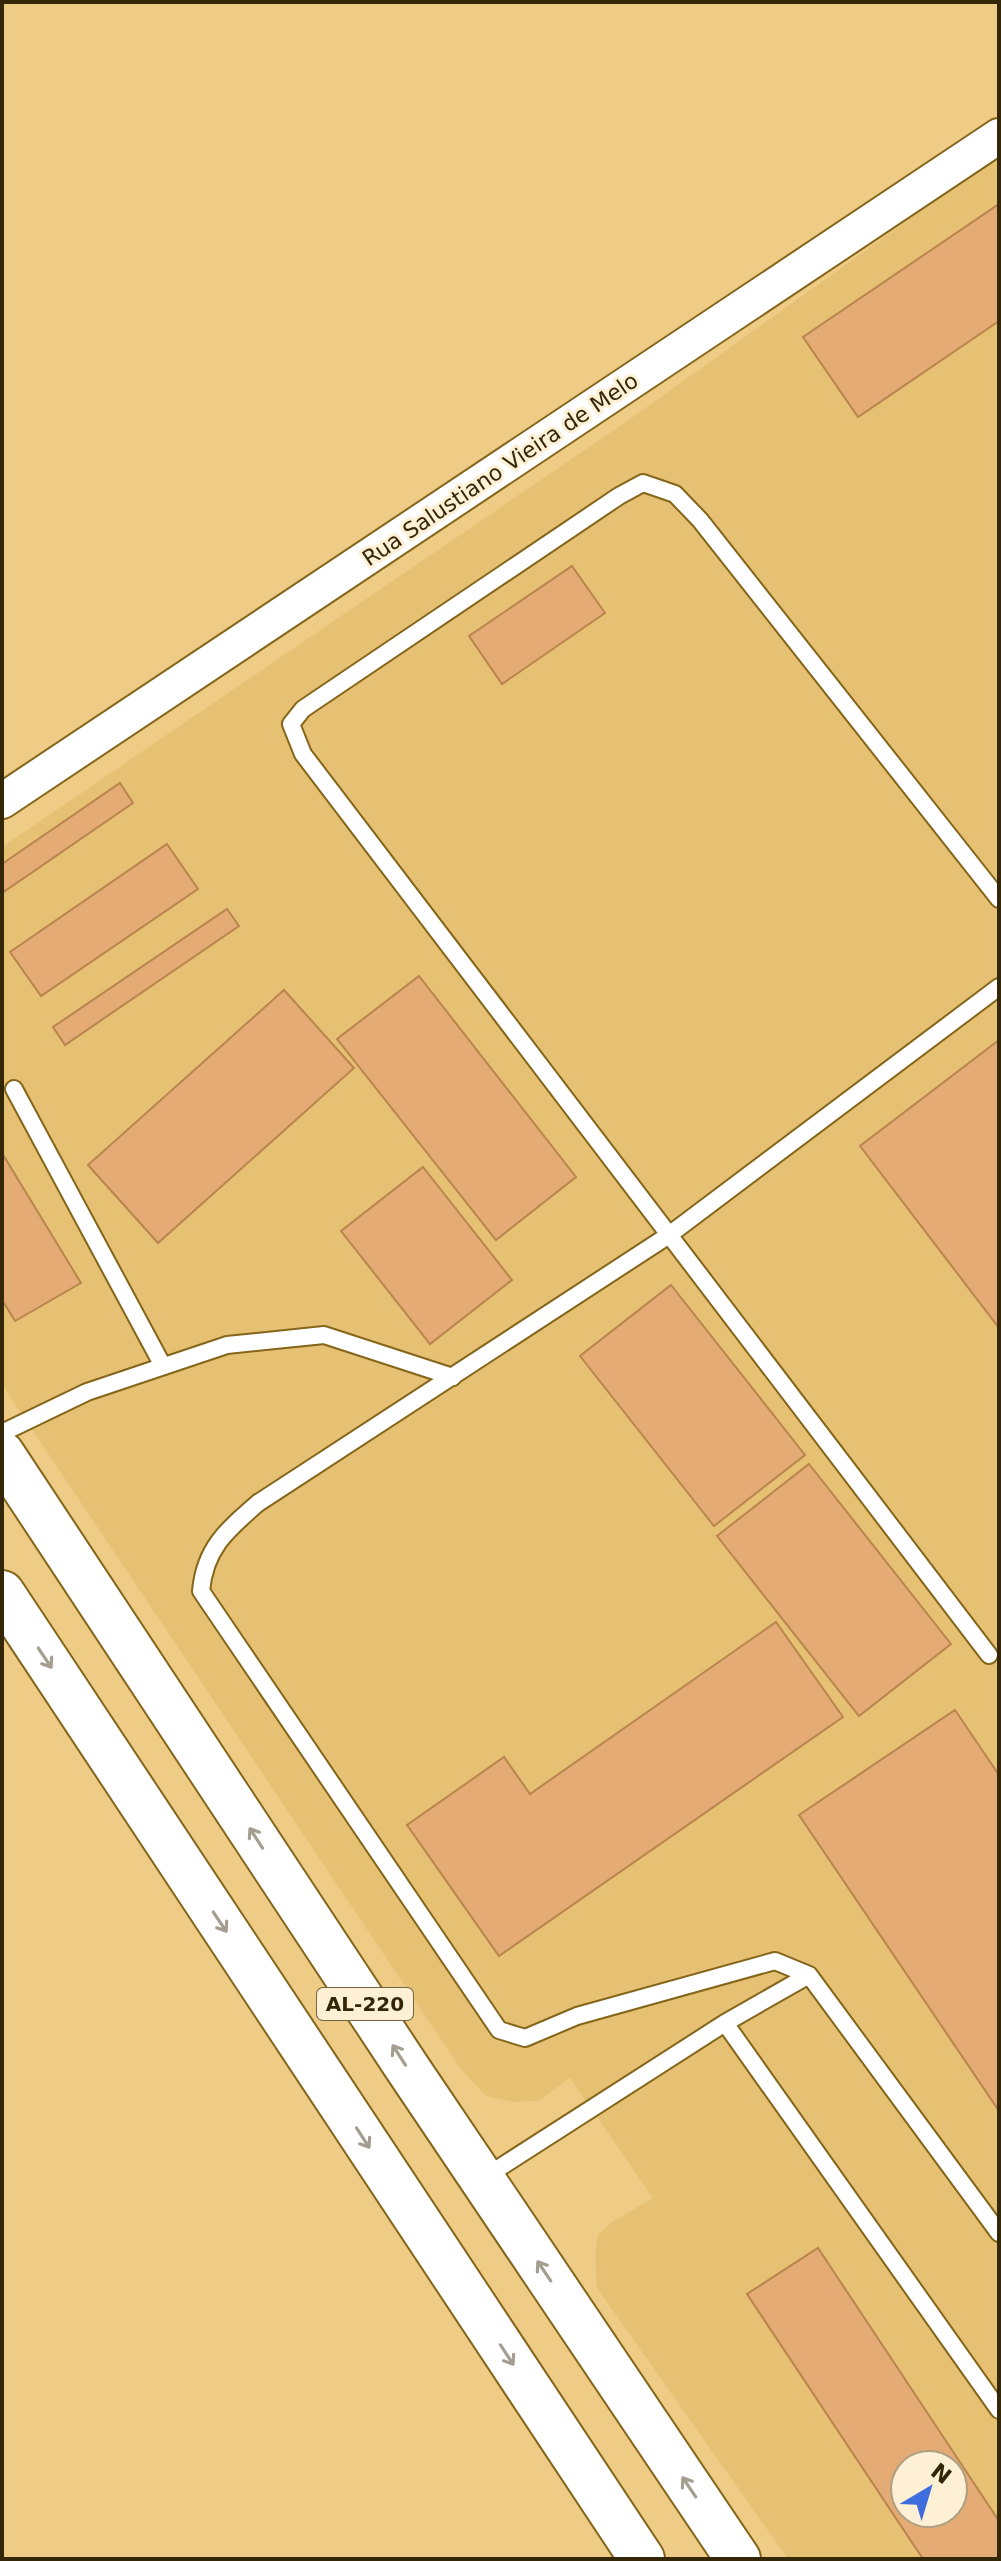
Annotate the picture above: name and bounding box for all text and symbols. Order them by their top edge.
street label: Rua Salustiano Vieira de Melo [358,368,643,571]
one-way arrow [37,1646,53,1669]
one-way arrow [247,1828,264,1850]
one-way arrow [211,1910,228,1932]
road number: AL-220 [317,1988,413,2020]
one-way arrow [391,2045,407,2067]
one-way arrow [355,2127,371,2149]
one-way arrow [536,2260,552,2283]
one-way arrow [498,2344,515,2366]
north arrow [889,2449,969,2529]
text: N [926,2458,956,2489]
one-way arrow [681,2476,697,2498]

